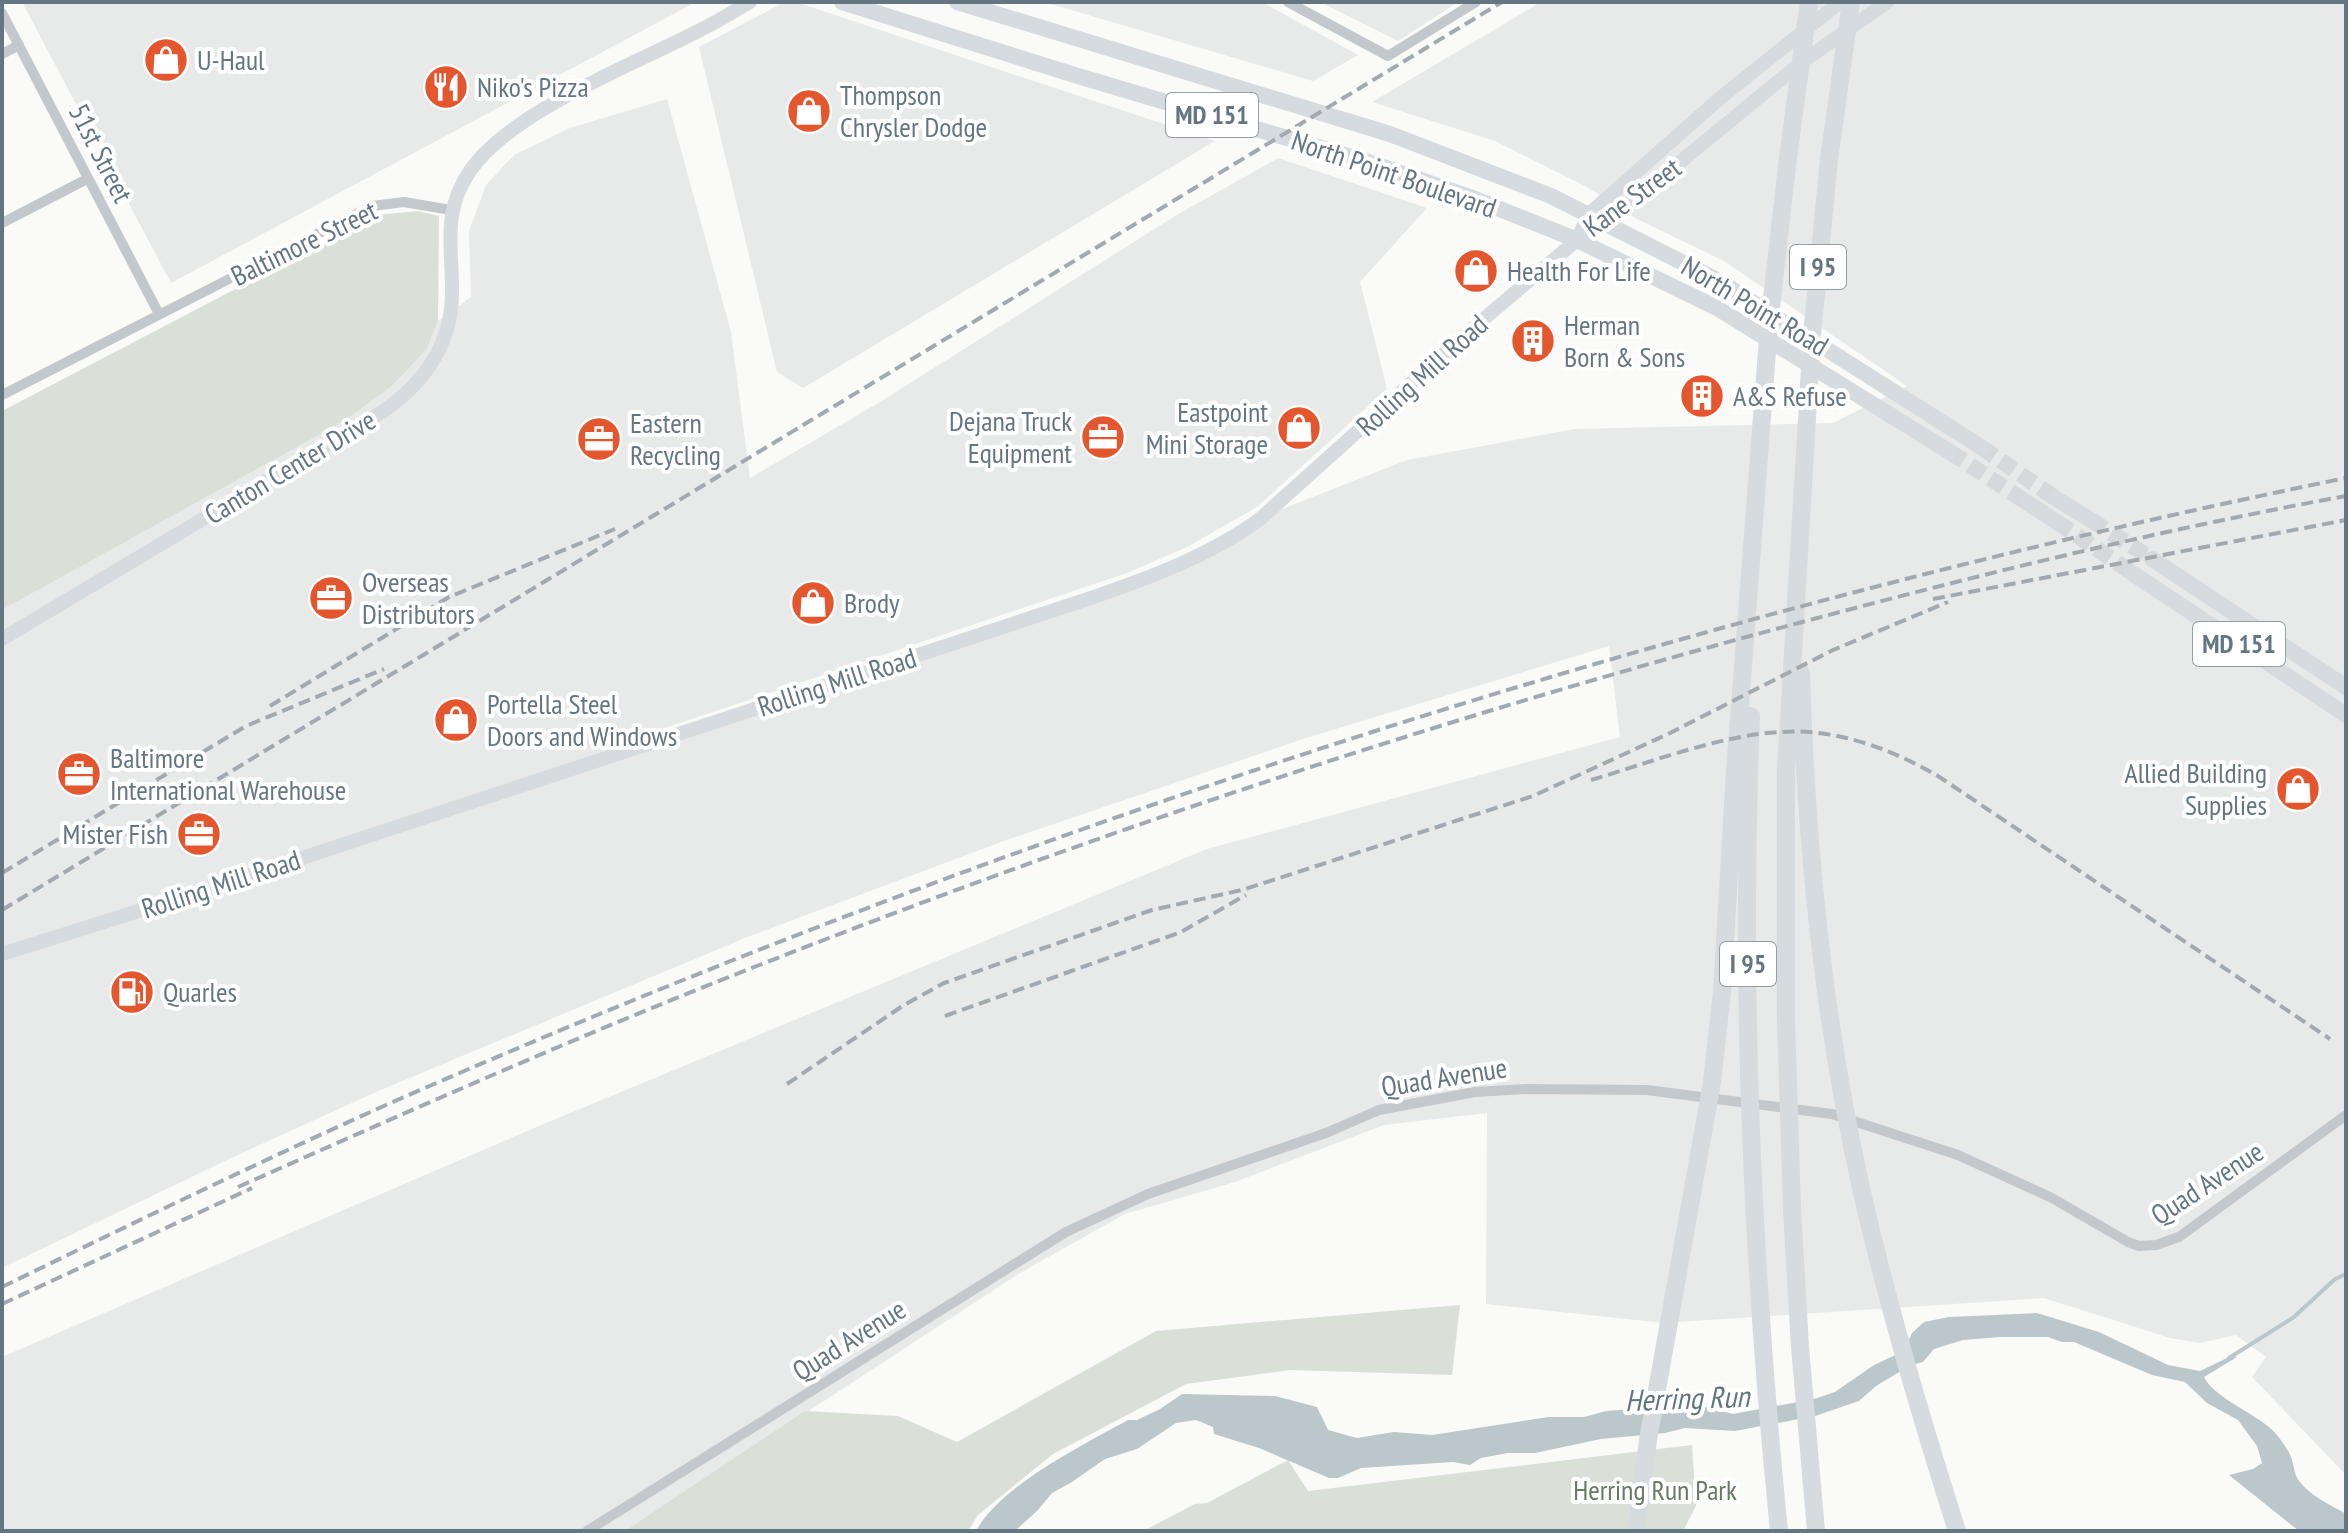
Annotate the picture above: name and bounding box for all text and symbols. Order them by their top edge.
shop icon: U-Haul [142,36,190,84]
place label: U-Haul [197,41,265,78]
restaurant icon: Niko's Pizza [422,63,470,111]
place label: Niko's Pizza [477,68,589,105]
place label: Thompson Chrysler Dodge [840,76,987,145]
shop icon: Thompson Chrysler Dodge [785,87,833,135]
road number: MD 151 [1166,93,1258,137]
street label: 51st Street [61,97,142,209]
street label: North Point Boulevard [1287,121,1501,226]
street label: Kane Street [1575,148,1688,245]
street label: Baltimore Street [225,191,383,294]
road number: I 95 [1790,245,1846,289]
shop icon: Health For Life [1452,247,1500,295]
street label: North Point Road [1675,247,1836,364]
place label: Health For Life [1507,252,1651,289]
street label: Rolling Mill Road [1348,306,1495,443]
place label: Herman Born & Sons [1564,306,1685,375]
building icon: Herman Born & Sons [1509,317,1557,365]
building icon: A&S Refuse [1678,372,1726,420]
place label: A&S Refuse [1733,377,1847,414]
place label: Eastpoint Mini Storage [1146,393,1268,462]
street label: Canton Center Drive [197,401,382,532]
place label: Dejana Truck Equipment [949,402,1072,471]
place label: Eastern Recycling [630,404,721,473]
shop icon: Eastpoint Mini Storage [1275,404,1323,452]
office icon: Dejana Truck Equipment [1079,413,1127,461]
office icon: Eastern Recycling [575,415,623,463]
place label: Overseas Distributors [362,563,475,632]
office icon: Overseas Distributors [307,574,355,622]
shop icon: Brody [789,579,837,627]
place label: Brody [844,584,900,621]
road number: MD 151 [2193,622,2285,666]
street label: Rolling Mill Road [753,639,921,725]
place label: Portella Steel Doors and Windows [487,685,677,754]
shop icon: Portella Steel Doors and Windows [432,696,480,744]
place label: Baltimore International Warehouse [110,739,346,808]
office icon: Baltimore International Warehouse [55,750,103,798]
place label: Allied Building Supplies [2124,754,2267,823]
shop icon: Allied Building Supplies [2274,765,2322,813]
office icon: Mister Fish [175,810,223,858]
place label: Mister Fish [63,815,168,852]
street label: Rolling Mill Road [137,841,305,927]
road number: I 95 [1720,942,1776,986]
fuel station icon: Quarles [108,968,156,1016]
place label: Quarles [163,973,237,1010]
street label: Quad Avenue [1378,1048,1509,1105]
street label: Quad Avenue [2143,1133,2270,1233]
street label: Quad Avenue [785,1290,912,1389]
water label: Herring Run [1624,1376,1752,1419]
park label: Herring Run Park [1573,1471,1737,1508]

